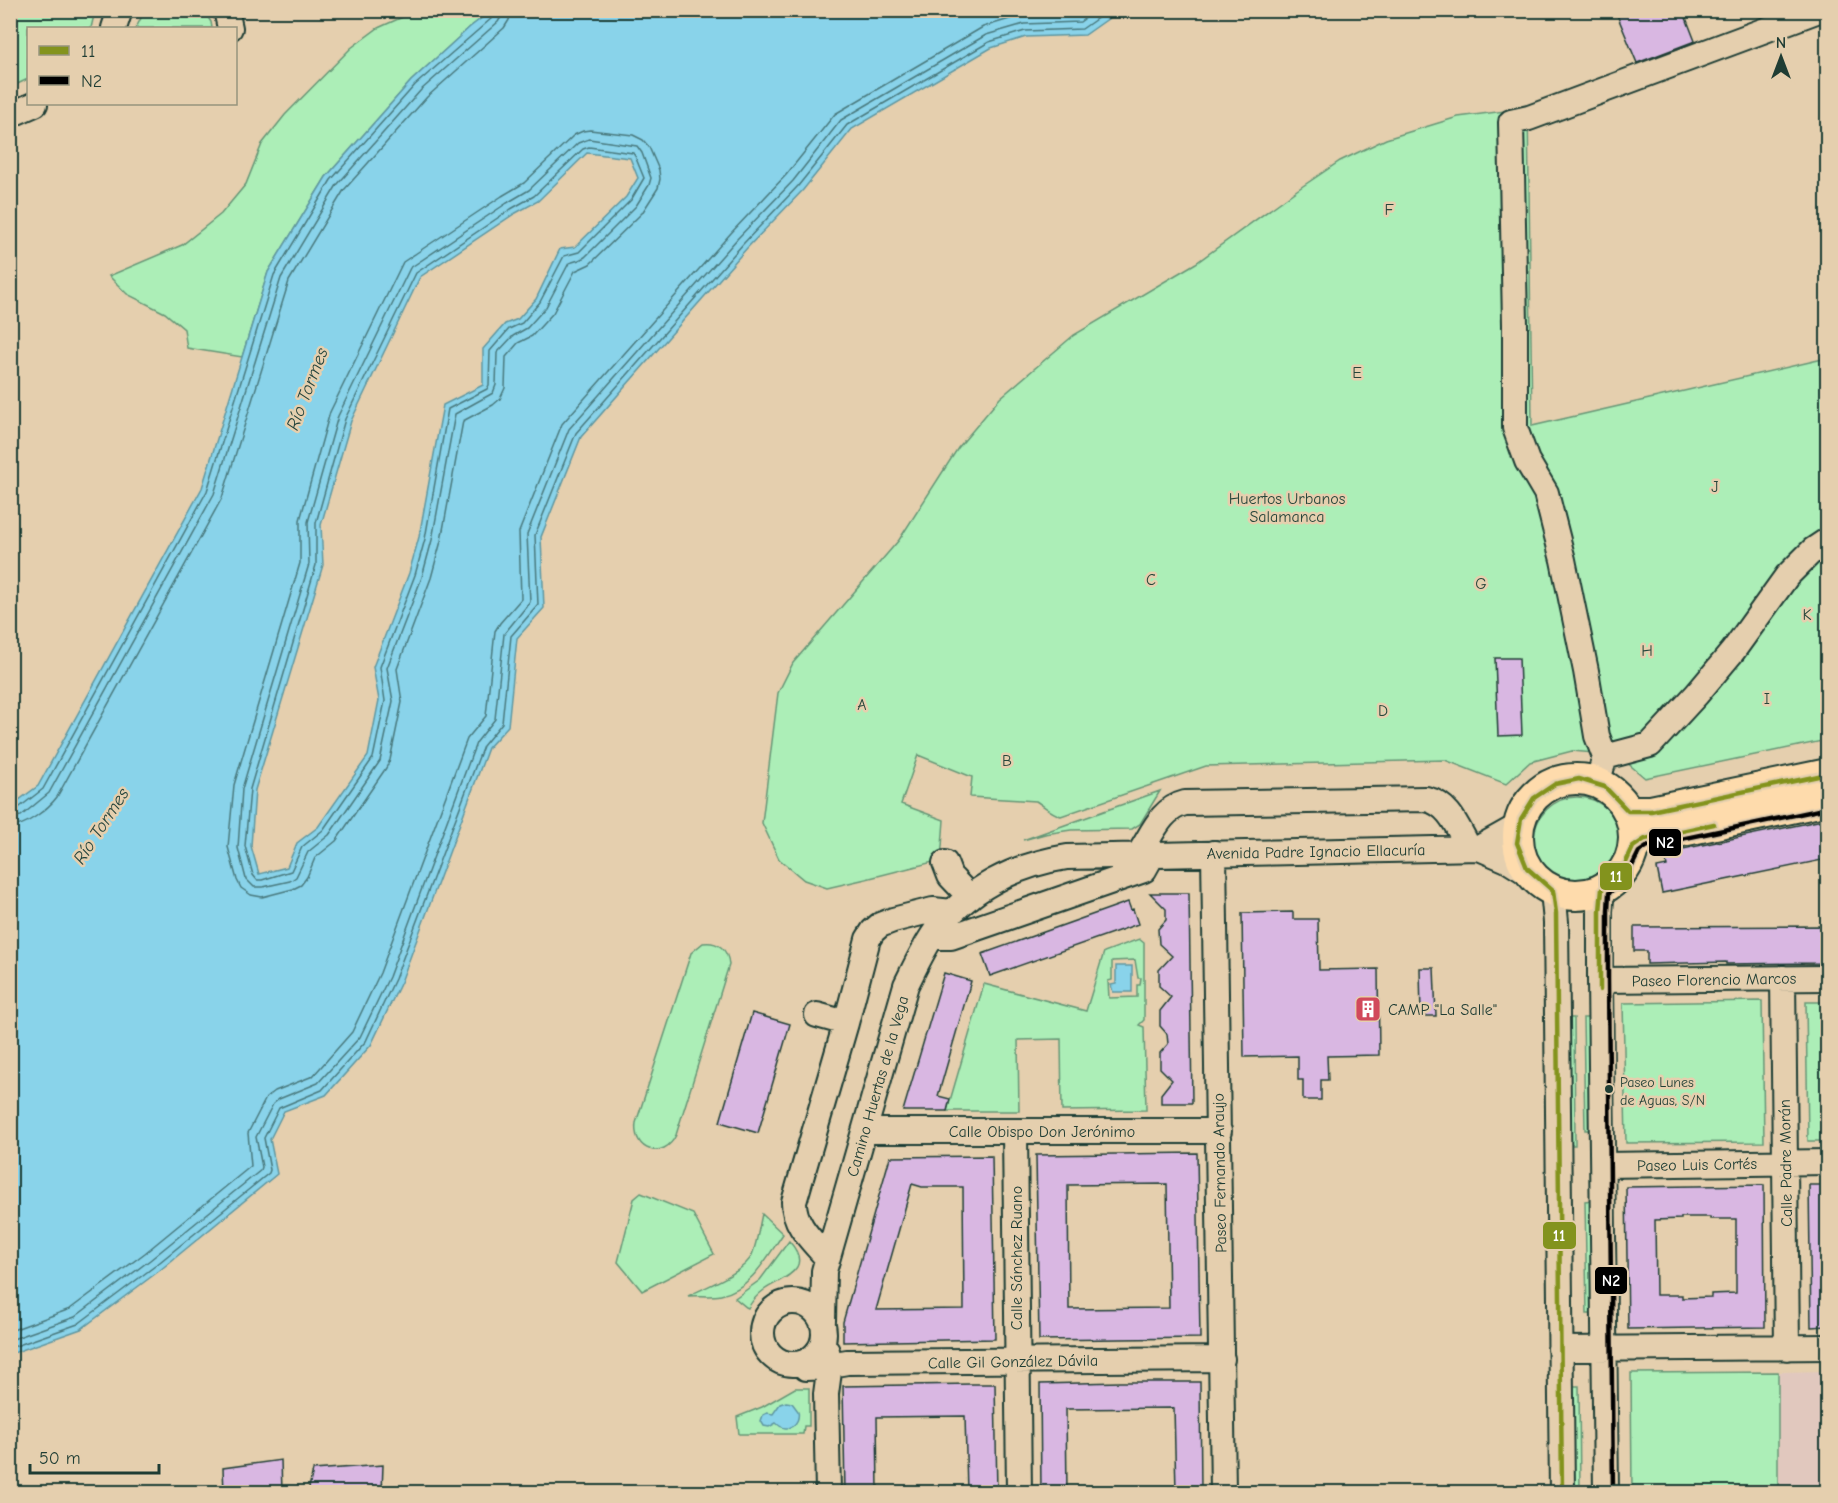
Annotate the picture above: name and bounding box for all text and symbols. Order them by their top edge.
legend [27,27,237,105]
north arrow [1751,27,1811,87]
text: N [1776,34,1786,52]
text: 11 [81,41,95,62]
text: N2 [81,71,102,92]
park label: F [1384,201,1394,219]
water label: Río Tormes [282,345,333,433]
park label: E [1352,364,1362,382]
park label: J [1711,478,1719,496]
park label: Huertos Urbanos Salamanca [1229,490,1346,526]
park label: C [1146,571,1156,589]
park label: G [1475,575,1487,593]
park label: K [1803,606,1812,624]
park label: H [1641,642,1653,660]
park label: I [1764,690,1770,708]
park label: A [857,696,867,714]
park label: D [1378,702,1388,720]
park label: B [1002,752,1012,770]
water label: Río Tormes [69,784,134,868]
line badge: N2 [1648,828,1682,857]
text: N2 [1656,834,1674,852]
street label: Avenida Padre Ignacio Ellacuría [1207,841,1426,863]
line badge: 11 [1599,862,1633,891]
text: 11 [1610,868,1622,886]
street label: Paseo Florencio Marcos [1632,970,1797,990]
street label: Camino Huertas de la Vega [843,994,912,1179]
building icon: CAMP "La Salle" [1353,994,1383,1024]
place label: CAMP "La Salle" [1388,1001,1497,1019]
place label: Paseo Lunes de Aguas, S/N [1620,1074,1705,1109]
marker: Paseo Lunes de Aguas, S/N [1603,1083,1615,1095]
street label: Paseo Fernando Araujo [1210,1093,1230,1253]
street label: Calle Padre Morán [1776,1099,1796,1227]
street label: Calle Obispo Don Jerónimo [949,1123,1135,1141]
street label: Paseo Luis Cortés [1637,1155,1758,1175]
street label: Calle Sánchez Ruano [1008,1186,1026,1330]
line badge: 11 [1542,1221,1577,1250]
text: 11 [1553,1227,1565,1245]
line badge: N2 [1594,1266,1628,1295]
text: N2 [1602,1272,1620,1290]
street label: Calle Gil González Dávila [928,1352,1098,1372]
scale bar [30,1437,159,1475]
text: 50 m [39,1448,81,1469]

